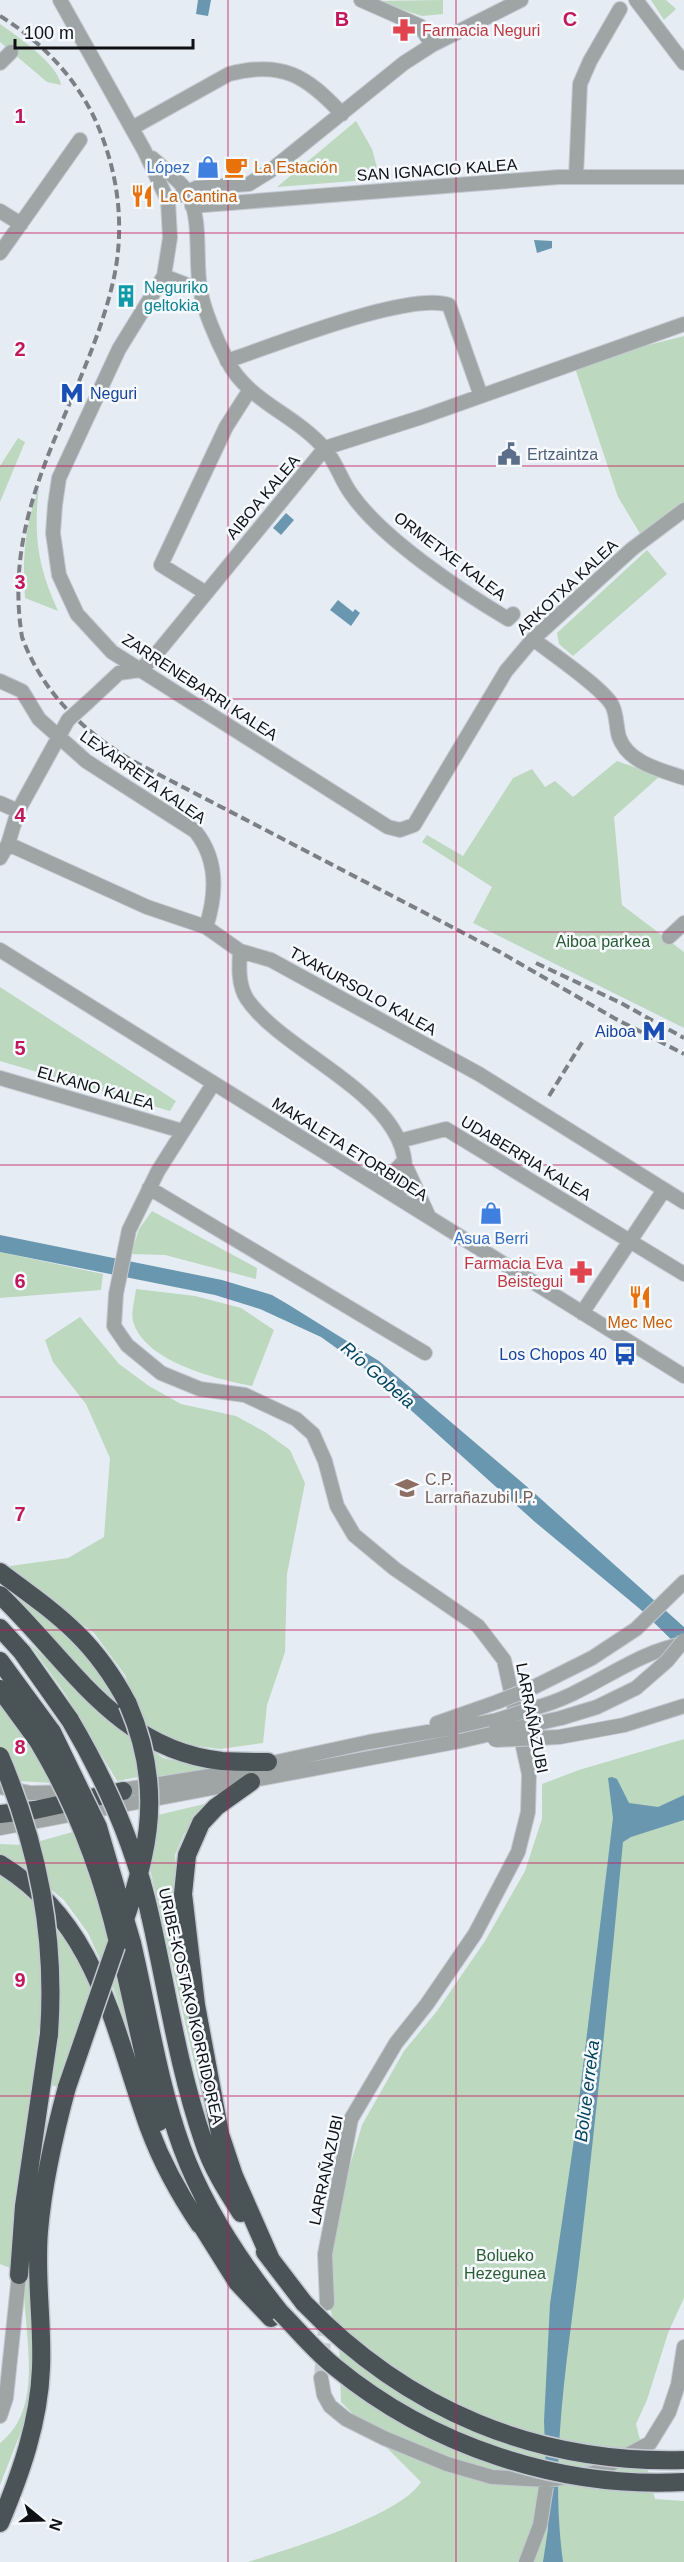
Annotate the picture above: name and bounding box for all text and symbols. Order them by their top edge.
text: B [335,8,349,30]
text: C [563,8,577,30]
scale bar [15,12,194,50]
pharmacy icon: Farmacia Neguri [391,17,417,43]
place label: Farmacia Neguri [422,22,540,39]
text: 100 m [24,23,74,43]
text: 1 [14,105,26,127]
shop icon: López [195,154,221,180]
cafe icon: La Estación [223,154,249,180]
street label: SAN IGNACIO KALEA [356,156,518,184]
place label: López [146,159,190,176]
place label: La Estación [254,159,338,176]
restaurant icon: La Cantina [129,183,155,209]
place label: La Cantina [160,188,237,205]
place label: Neguriko geltokia [144,279,208,314]
building icon: Neguriko geltokia [113,283,139,309]
text: 2 [14,338,26,360]
metro station icon: Neguri [59,380,85,406]
place label: Neguri [90,385,137,402]
public building icon: Ertzaintza [496,441,522,467]
place label: Ertzaintza [527,446,598,463]
street label: AIBOA KALEA [223,451,303,542]
street label: ORMETXE KALEA [391,509,509,604]
street label: ARKOTXA KALEA [513,536,621,638]
text: 3 [14,571,26,593]
street label: ZARRENEBARRI KALEA [119,630,281,744]
street label: LEXARRETA KALEA [77,727,209,827]
text: 4 [14,804,26,826]
park label: Aiboa parkea [556,933,650,950]
street label: TXAKURSOLO KALEA [287,943,440,1039]
metro station icon: Aiboa [641,1018,667,1044]
place label: Aiboa [595,1023,636,1040]
text: 5 [14,1037,26,1059]
street label: ELKANO KALEA [36,1063,157,1113]
street label: MAKALETA ETORBIDEA [269,1094,431,1204]
street label: UDABERRIA KALEA [458,1112,594,1204]
shop icon: Asua Berri [478,1200,504,1226]
place label: Asua Berri [454,1230,528,1247]
place label: Farmacia Eva Beistegui [464,1255,563,1290]
pharmacy icon: Farmacia Eva Beistegui [568,1259,594,1285]
text: 6 [14,1270,26,1292]
restaurant icon: Mec Mec [627,1284,653,1310]
place label: Mec Mec [608,1314,672,1331]
water label: Río Gobela [337,1338,419,1412]
bus stop icon: Los Chopos 40 [612,1341,638,1367]
place label: Los Chopos 40 [499,1346,607,1363]
place label: C.P. Larrañazubi I.P. [425,1471,536,1506]
school or university icon: C.P. Larrañazubi I.P. [394,1475,420,1501]
text: 7 [14,1503,26,1525]
street label: LARRAÑAZUBI [513,1661,553,1775]
text: 8 [14,1736,26,1758]
street label: URIBE-KOSTAKO KORRIDOREA [155,1886,227,2126]
text: 9 [14,1969,26,1991]
water label: Bolue erreka [571,2039,603,2143]
street label: LARRAÑAZUBI [304,2113,346,2227]
park label: Bolueko Hezegunea [464,2247,546,2282]
north arrow [12,2490,72,2550]
text: N [46,2516,66,2533]

